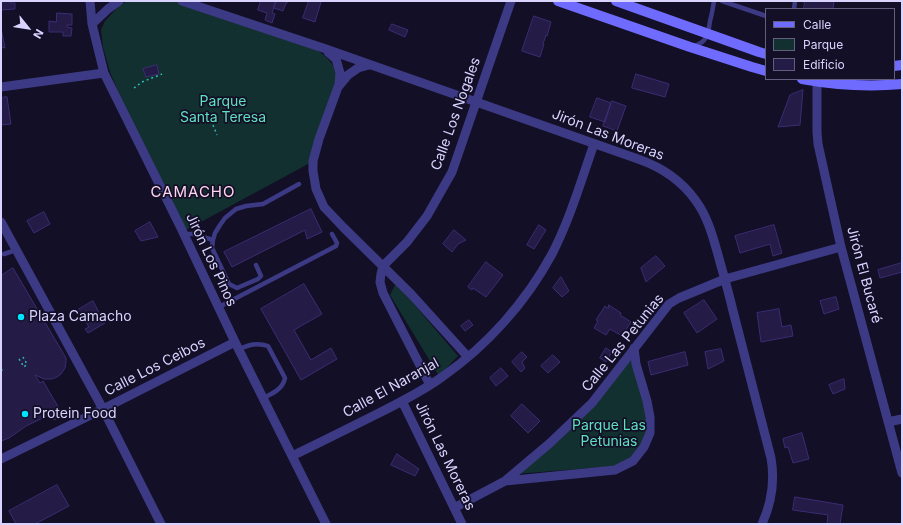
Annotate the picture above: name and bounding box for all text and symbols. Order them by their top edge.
north arrow [8,8,48,48]
legend [765,8,895,80]
text: Calle [803,17,831,32]
text: N [30,27,47,41]
text: Parque [803,37,843,52]
street label: Calle Los Nogales [428,55,484,173]
text: Edificio [803,57,845,72]
park label: Parque Santa Teresa [180,94,266,126]
street label: Jirón Las Moreras [549,106,667,164]
district label: CAMACHO [151,183,235,201]
street label: Jirón Los Pinos [182,211,240,309]
street label: Jirón El Bucaré [843,225,885,325]
street label: Calle Las Petunias [578,291,668,395]
place label: Plaza Camacho [29,309,132,325]
marker: Plaza Camacho [16,312,26,322]
street label: Calle Los Ceibos [102,334,208,400]
street label: Calle El Naranjal [340,355,442,421]
street label: Jirón Las Moreras [411,399,479,513]
place label: Protein Food [33,406,117,422]
marker: Protein Food [20,409,30,419]
park label: Parque Las Petunias [572,418,646,450]

